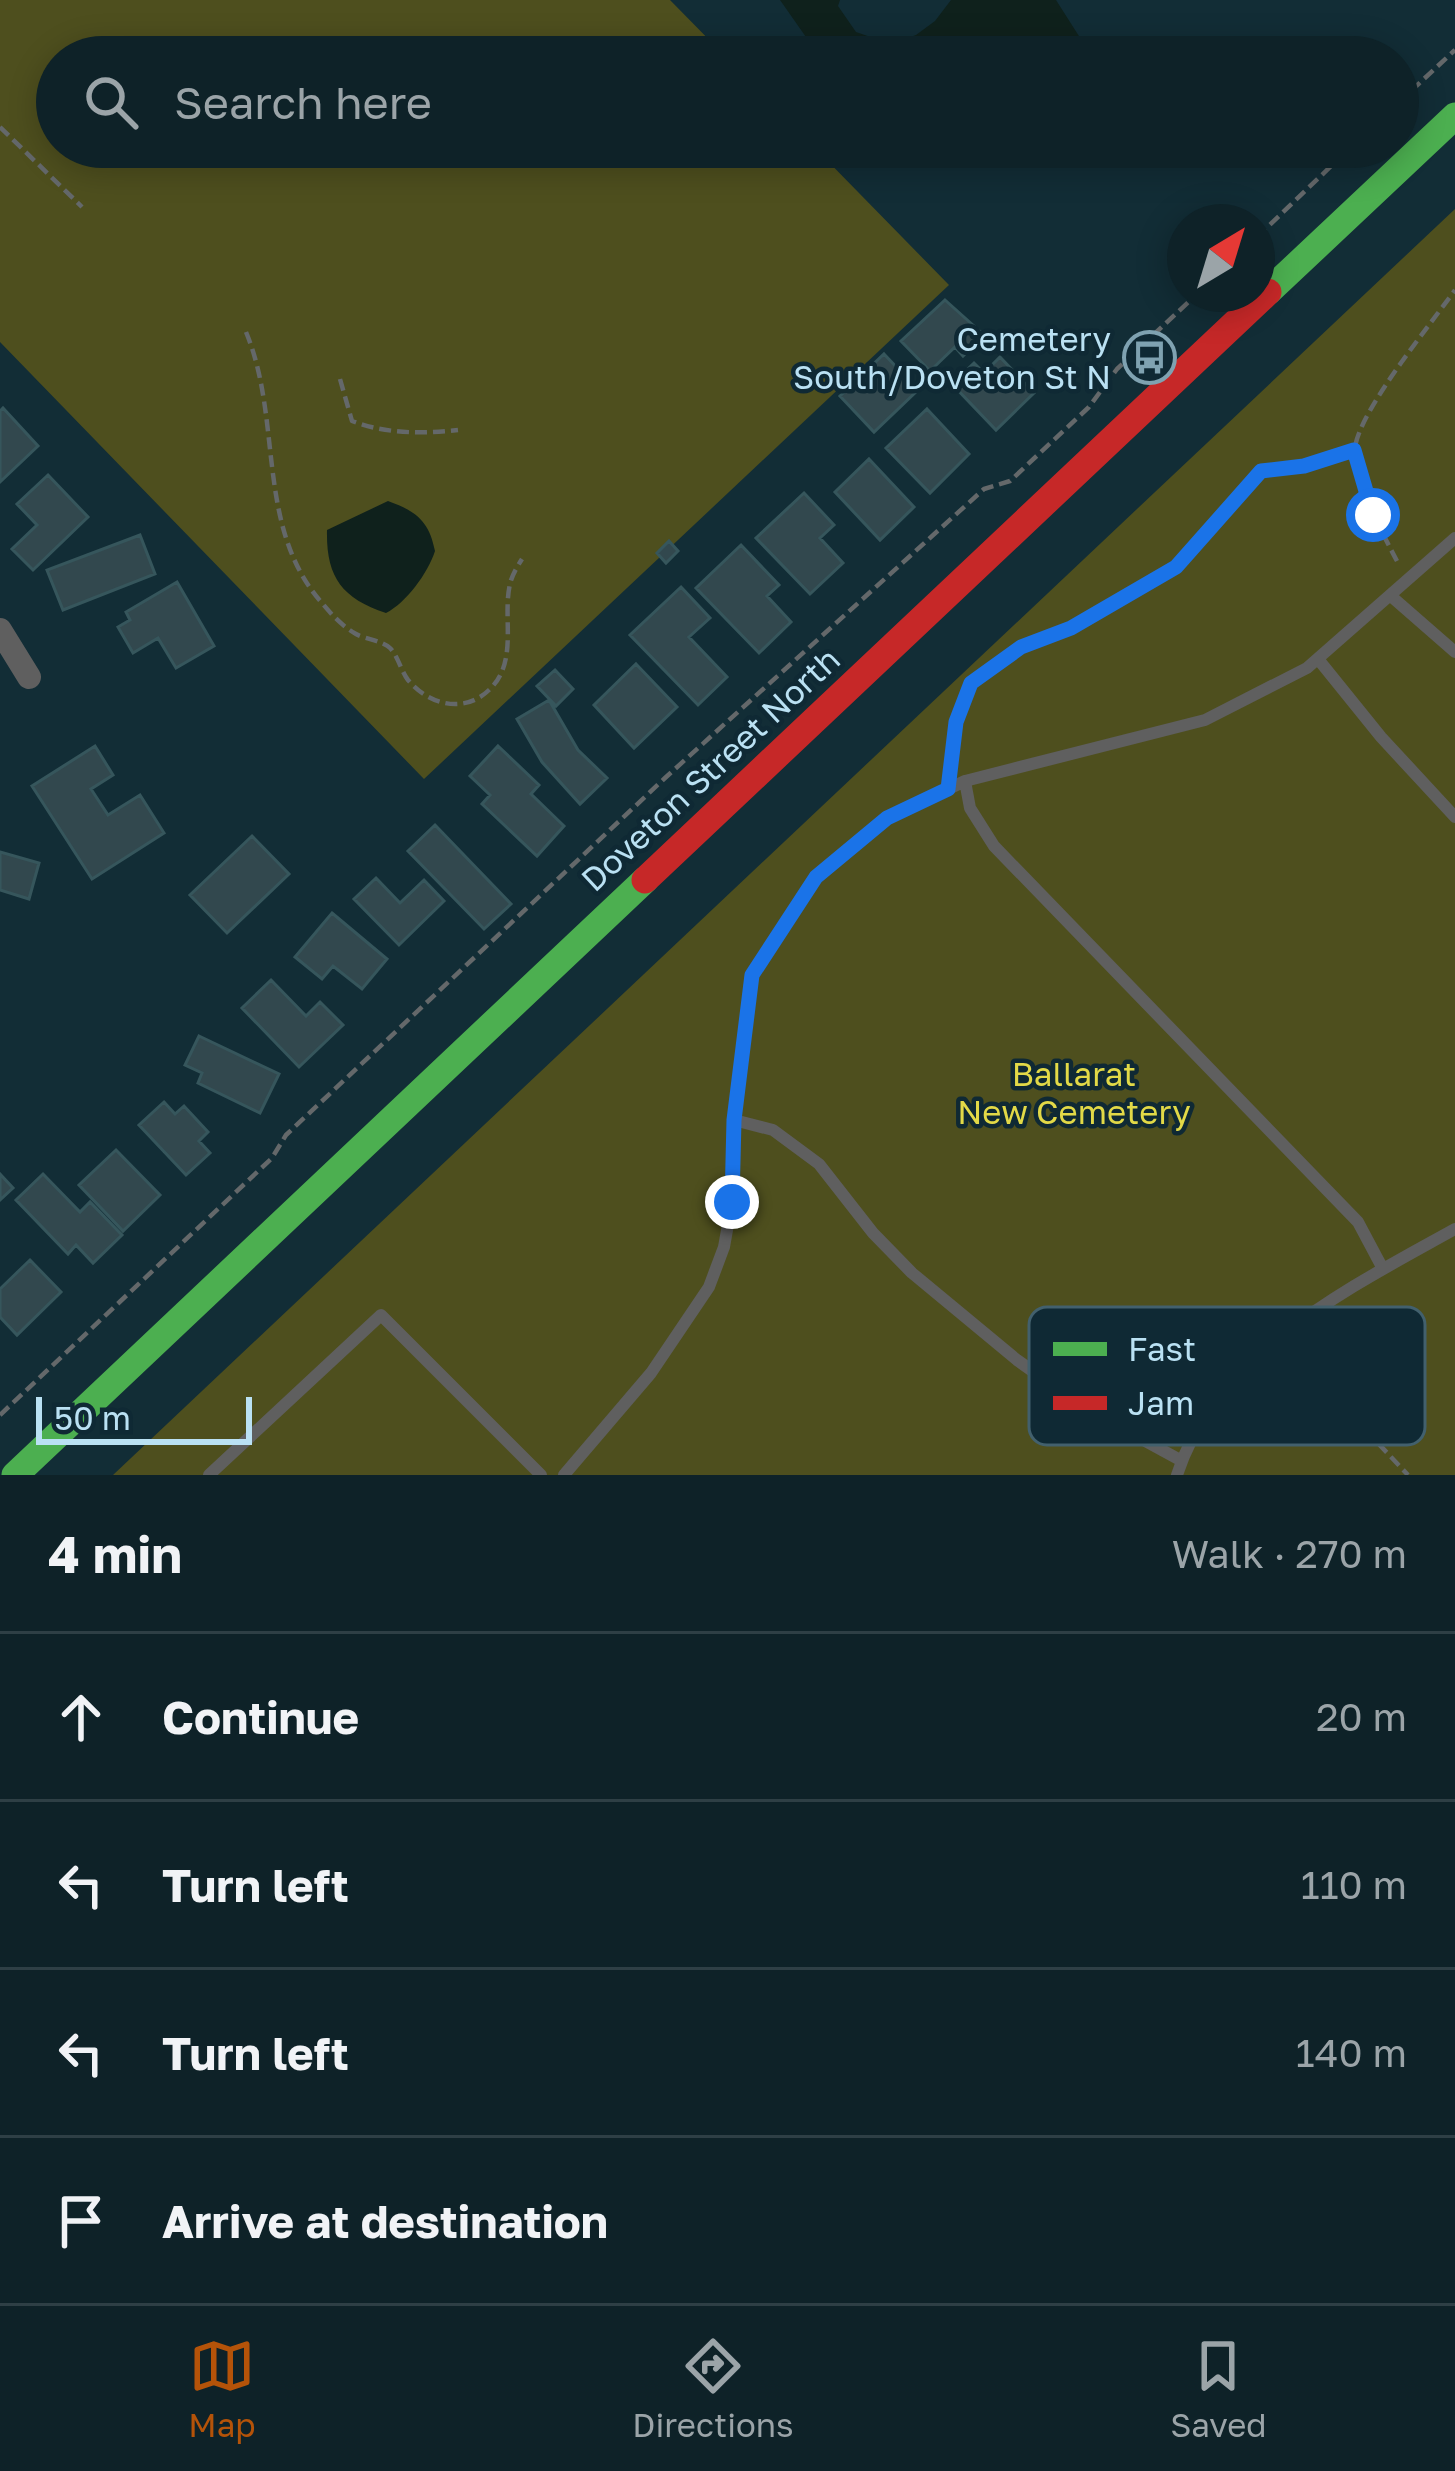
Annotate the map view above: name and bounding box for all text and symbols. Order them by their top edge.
search box [36,36,1419,168]
icon: search [78,69,144,135]
text: Search here [174,75,432,129]
north arrow [1167,204,1275,312]
place label: Cemetery South/Doveton St N [793,319,1111,396]
bus stop icon: Cemetery South/Doveton St N [1122,329,1178,385]
route start [1346,488,1400,542]
street label: Doveton Street North [573,639,847,899]
park label: Ballarat New Cemetery [957,1054,1191,1131]
route end [705,1175,759,1229]
legend [1029,1307,1425,1445]
text: Fast [1128,1329,1196,1368]
text: Jam [1128,1383,1194,1422]
scale bar [36,1391,252,1444]
text: 50 m [54,1398,131,1437]
text: 4 min [48,1523,182,1584]
text: Walk · 270 m [1172,1530,1407,1577]
icon: ahead [48,1684,114,1750]
text: Continue [162,1690,359,1744]
text: 20 m [1316,1693,1407,1740]
icon: left [48,1852,114,1918]
text: Turn left [162,1858,349,1912]
text: 110 m [1301,1861,1407,1908]
icon: left [48,2020,114,2086]
text: Turn left [162,2026,349,2080]
text: 140 m [1296,2029,1407,2076]
icon: arrive [48,2188,114,2254]
text: Arrive at destination [162,2194,608,2248]
tab: Map [188,2333,256,2444]
tab: Directions [632,2333,794,2444]
tab: Saved [1170,2333,1267,2444]

